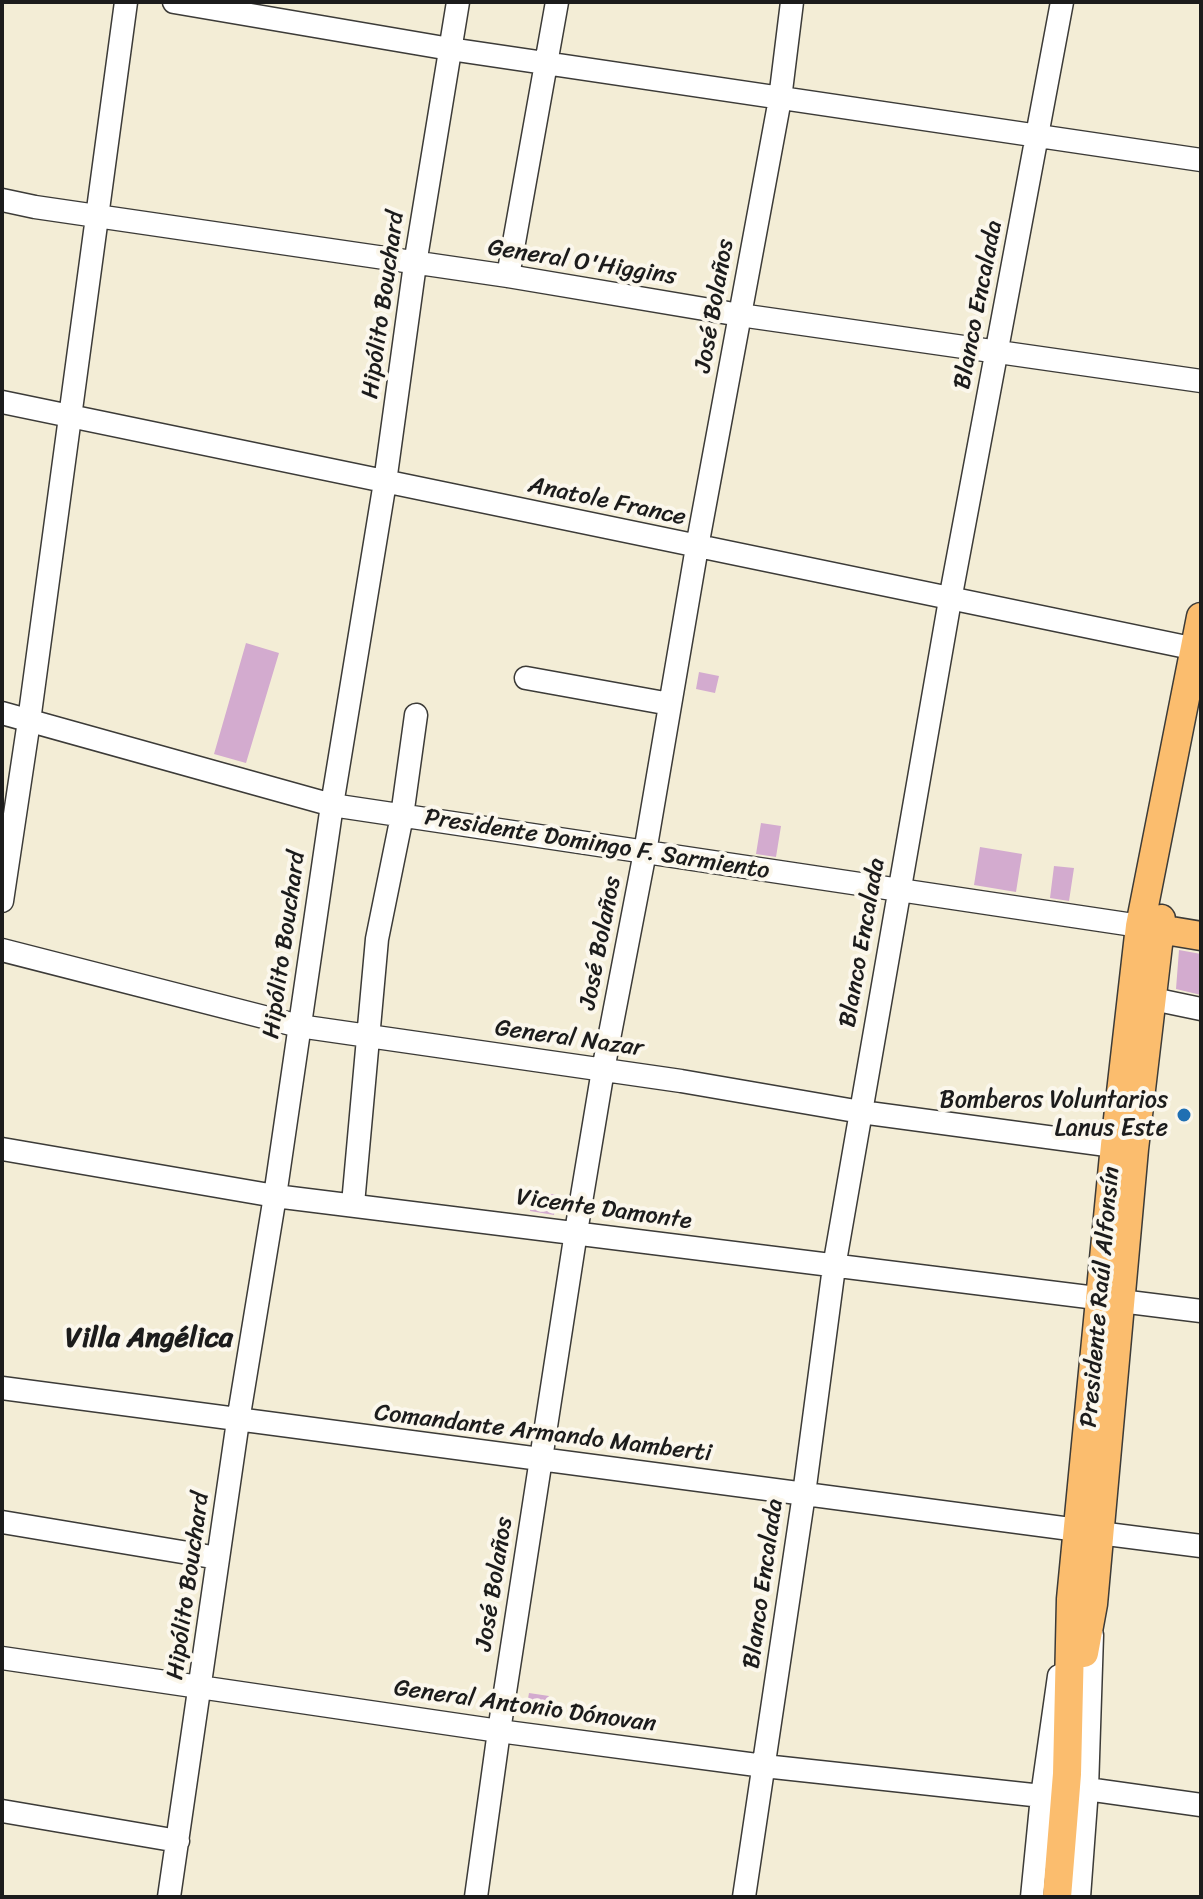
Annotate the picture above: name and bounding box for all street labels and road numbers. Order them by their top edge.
street label: Hipólito Bouchard [357,209,411,401]
street label: Blanco Encalada [949,218,1009,392]
street label: General O'Higgins [486,234,678,292]
street label: José Bolaños [689,237,741,375]
street label: Anatole France [526,471,688,533]
street label: Presidente Domingo F. Sarmiento [422,803,772,887]
street label: Hipólito Bouchard [258,849,312,1041]
street label: Blanco Encalada [834,856,892,1030]
street label: José Bolaños [574,874,628,1012]
street label: General Nazar [493,1014,645,1064]
street label: Presidente Raúl Alfonsín [1075,1165,1127,1429]
street label: Vicente Damonte [514,1183,694,1237]
street label: Comandante Armando Mamberti [373,1399,713,1469]
street label: Hipólito Bouchard [162,1490,216,1682]
street label: Blanco Encalada [738,1497,790,1671]
street label: José Bolaños [470,1515,520,1653]
street label: General Antonio Dónovan [392,1674,658,1740]

